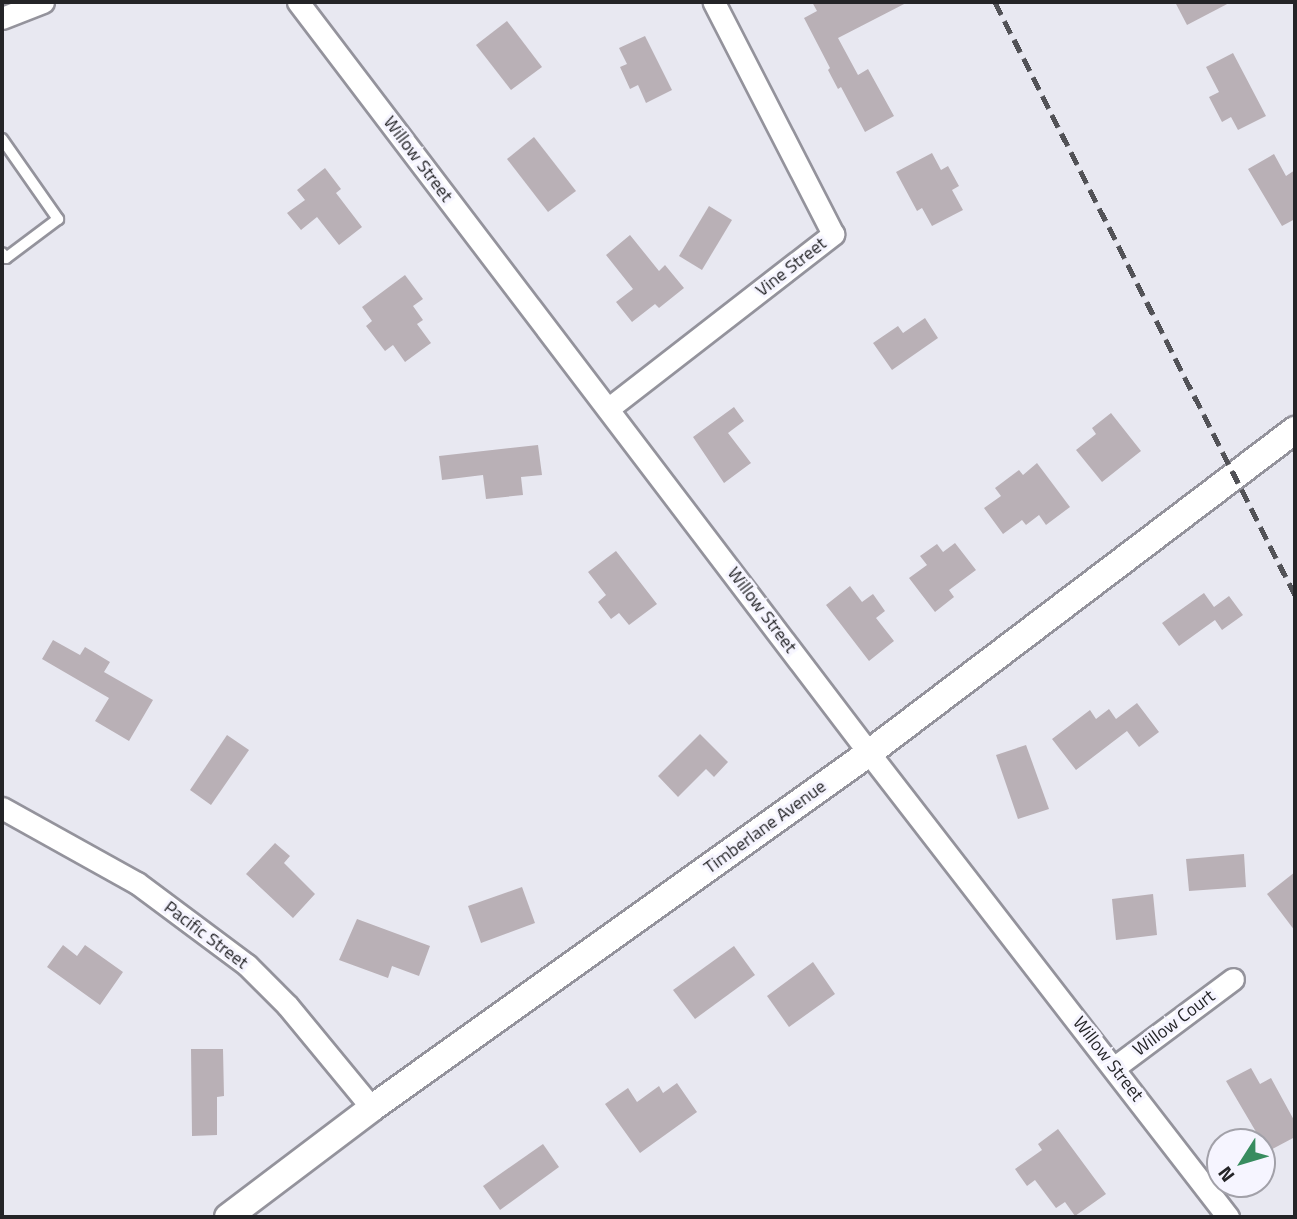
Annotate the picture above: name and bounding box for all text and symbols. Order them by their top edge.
street label: Willow Street [379,112,457,206]
street label: Vine Street [751,233,831,301]
street label: Willow Street [723,563,801,657]
street label: Timberlane Avenue [700,776,830,878]
street label: Pacific Street [160,896,252,974]
street label: Willow Court [1129,985,1219,1061]
street label: Willow Street [1068,1012,1148,1106]
north arrow [1206,1128,1276,1198]
text: N [1210,1161,1241,1189]

